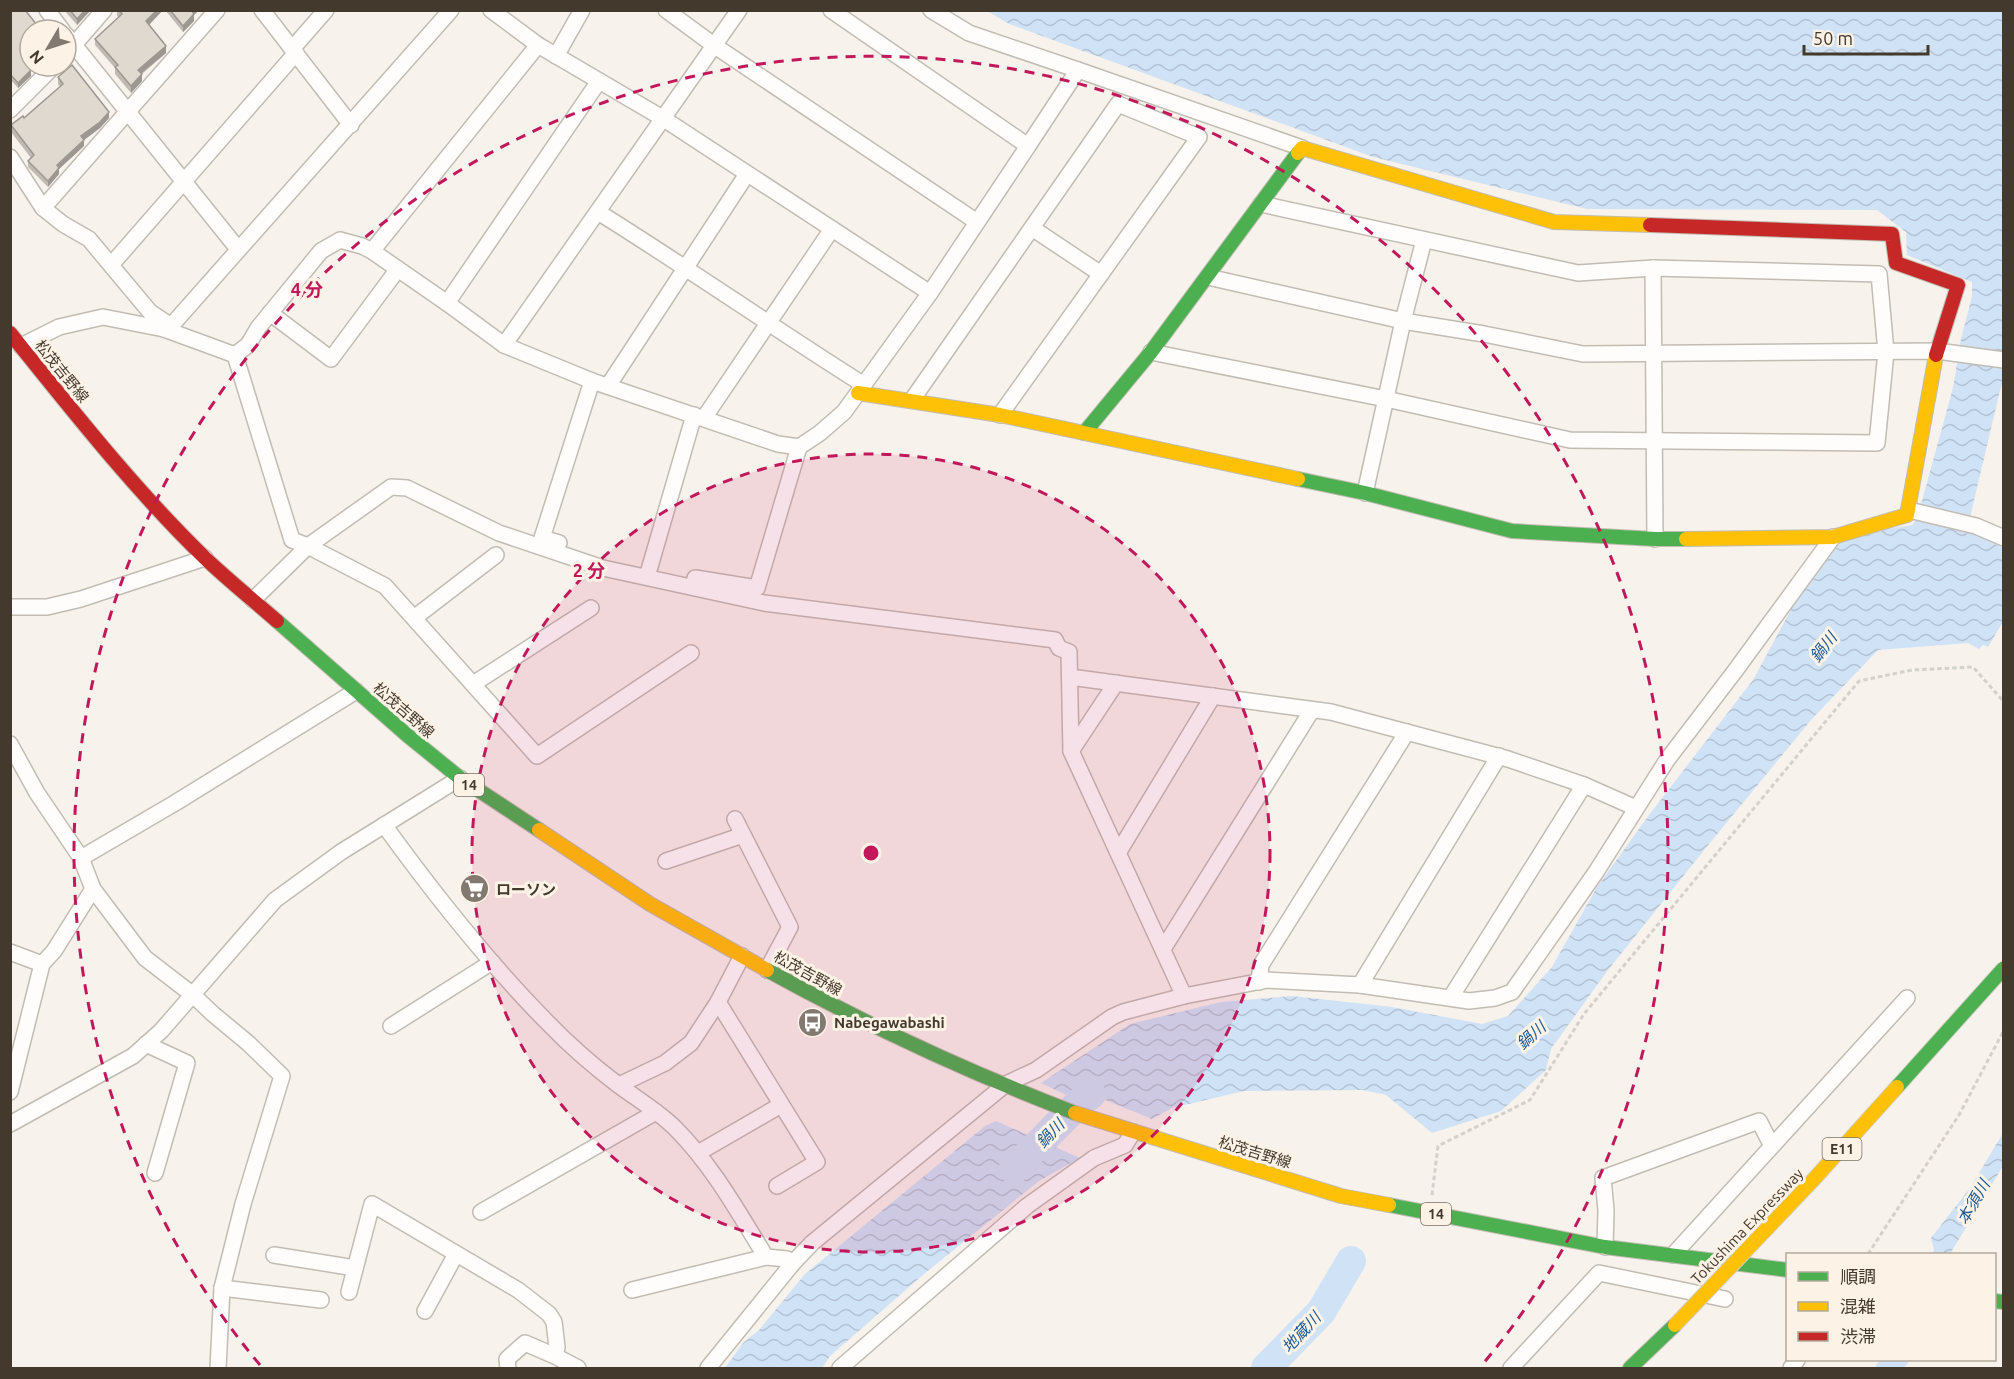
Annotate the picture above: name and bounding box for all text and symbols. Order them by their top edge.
north arrow [18,18,78,78]
scale bar [1804,18,1928,56]
text: 50 m [1813,28,1853,48]
text: N [26,47,47,68]
text: 4 分 [291,279,323,299]
street label: 松茂吉野線 [32,337,92,405]
text: 2 分 [573,560,605,580]
water label: 鍋川 [1806,627,1841,665]
street label: 松茂吉野線 [370,679,438,741]
road number: 14 [454,774,484,796]
centre of rings [861,843,881,863]
supermarket icon: ローソン [459,873,491,905]
place label: ローソン [496,881,556,898]
street label: 松茂吉野線 [771,947,845,999]
bus stop icon: Nabegawabashi [797,1006,829,1038]
place label: Nabegawabashi [834,1014,945,1031]
water label: 鍋川 [1513,1016,1550,1052]
water label: 鍋川 [1032,1114,1069,1151]
street label: 松茂吉野線 [1217,1133,1293,1171]
road number: E11 [1822,1138,1862,1160]
street label: Tokushima Expressway [1687,1165,1807,1287]
water label: 本須川 [1953,1175,1994,1227]
road number: 14 [1421,1203,1451,1225]
legend [1786,1253,1996,1361]
text: 順調 [1840,1266,1876,1286]
text: 混雑 [1840,1296,1876,1316]
water label: 地蔵川 [1278,1307,1325,1356]
text: 渋滞 [1840,1326,1876,1346]

